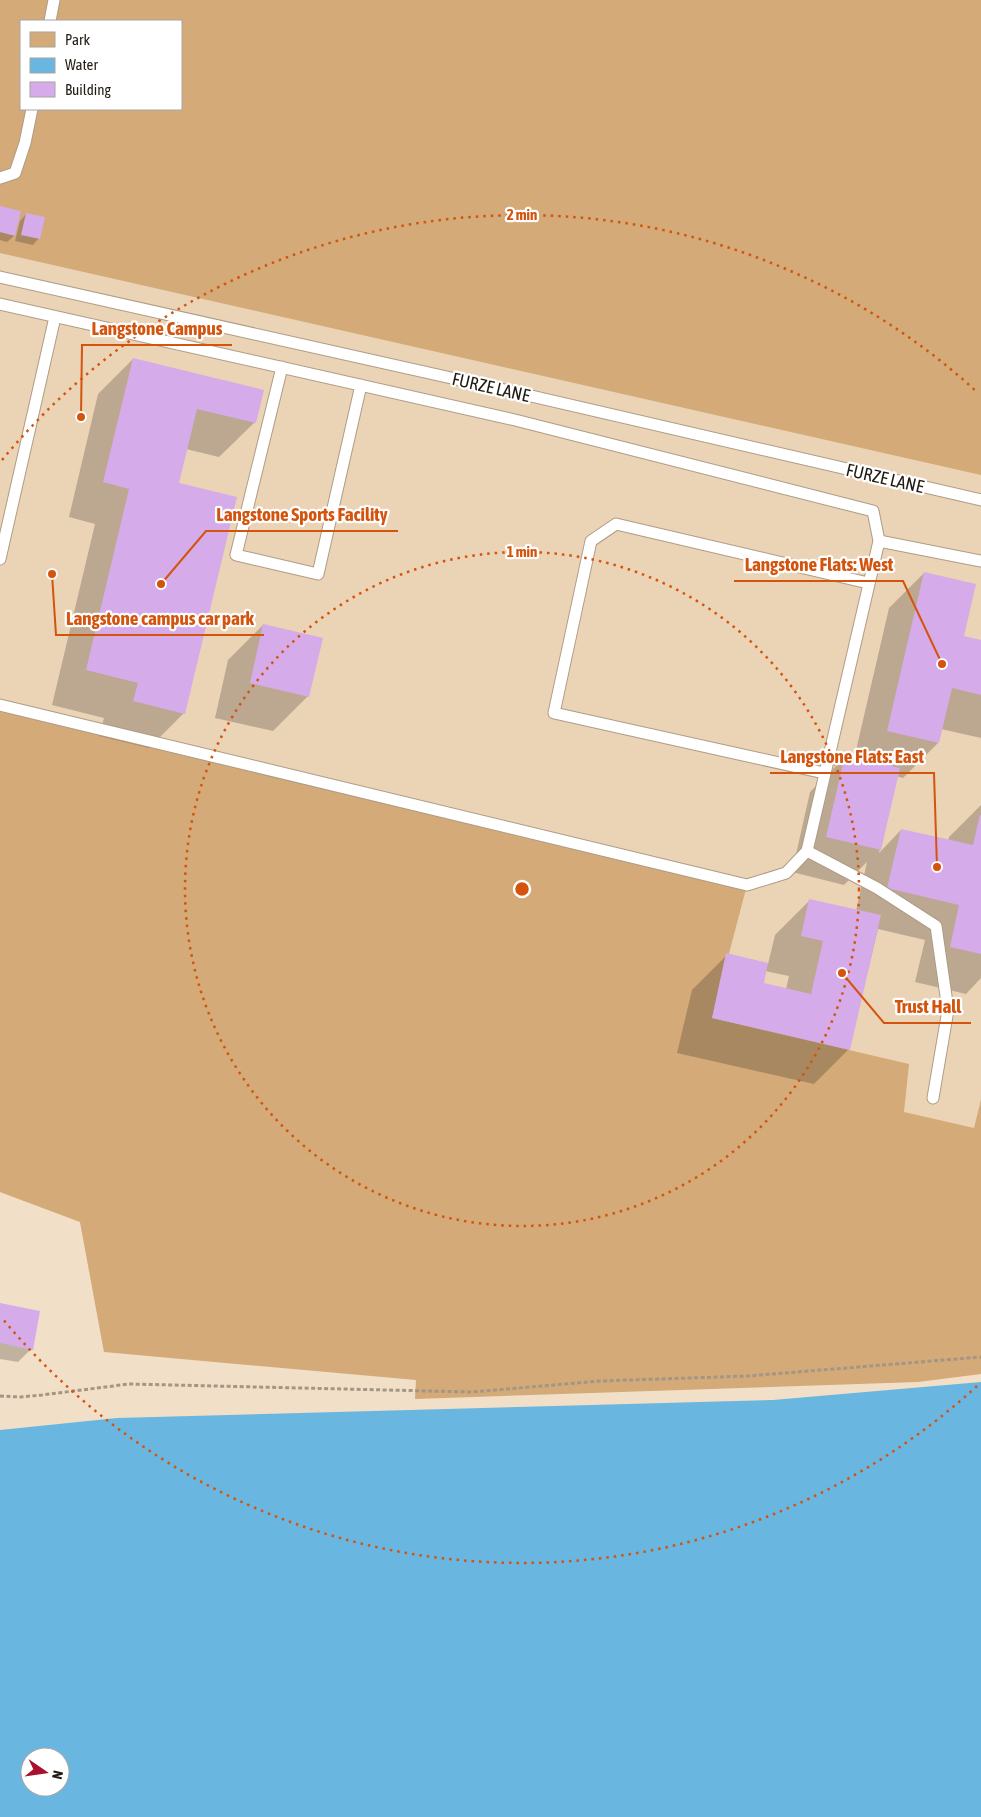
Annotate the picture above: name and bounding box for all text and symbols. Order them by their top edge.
legend [20,20,182,110]
text: Park [65,31,90,48]
text: Water [65,56,98,73]
text: Building [65,81,111,98]
text: 2 min [507,206,537,223]
callout: Langstone Campus [82,311,232,345]
text: Langstone Campus [92,317,223,339]
street label: FURZE LANE [450,368,532,406]
street label: FURZE LANE [844,459,926,497]
callout: Langstone Sports Facility [206,497,398,531]
text: Langstone Sports Facility [216,503,388,525]
text: 1 min [507,543,537,560]
callout: Langstone Flats: West [734,547,903,581]
text: Langstone Flats: West [745,553,894,575]
callout: Langstone campus car park [56,601,264,635]
text: Langstone campus car park [66,607,255,629]
callout: Langstone Flats: East [770,739,934,773]
text: Langstone Flats: East [780,745,924,767]
centre of rings [513,880,531,898]
callout: Trust Hall [884,989,971,1023]
text: Trust Hall [895,995,962,1017]
north arrow [20,1747,70,1797]
text: N [49,1769,66,1781]

